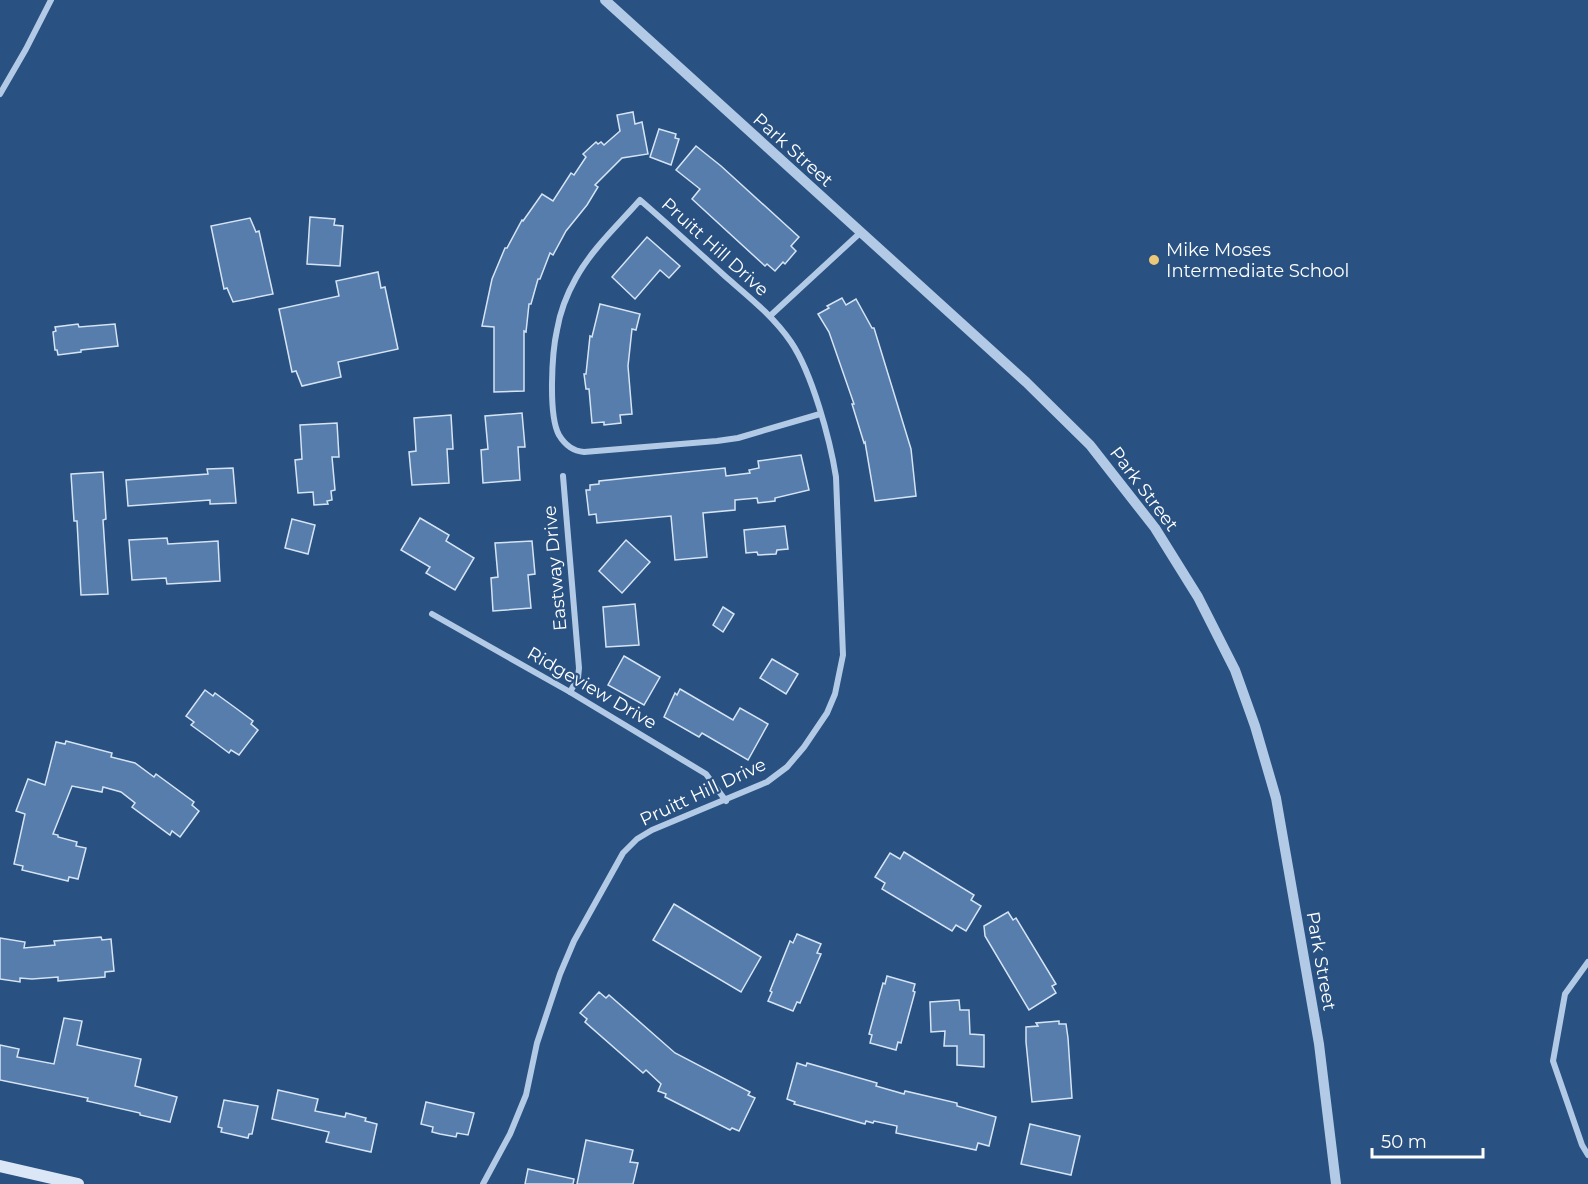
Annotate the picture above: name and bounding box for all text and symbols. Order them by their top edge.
street label: Park Street [748,108,838,192]
street label: Pruitt Hill Drive [657,193,773,301]
place label: Mike Moses Intermediate School [1166,239,1349,282]
marker: Mike Moses Intermediate School [1147,253,1161,267]
street label: Park Street [1105,442,1183,536]
street label: Eastway Drive [539,504,571,632]
street label: Ridgeview Drive [523,642,661,734]
street label: Pruitt Hill Drive [636,753,770,831]
street label: Park Street [1301,910,1341,1012]
scale bar [1372,1121,1483,1159]
text: 50 m [1381,1131,1427,1153]

